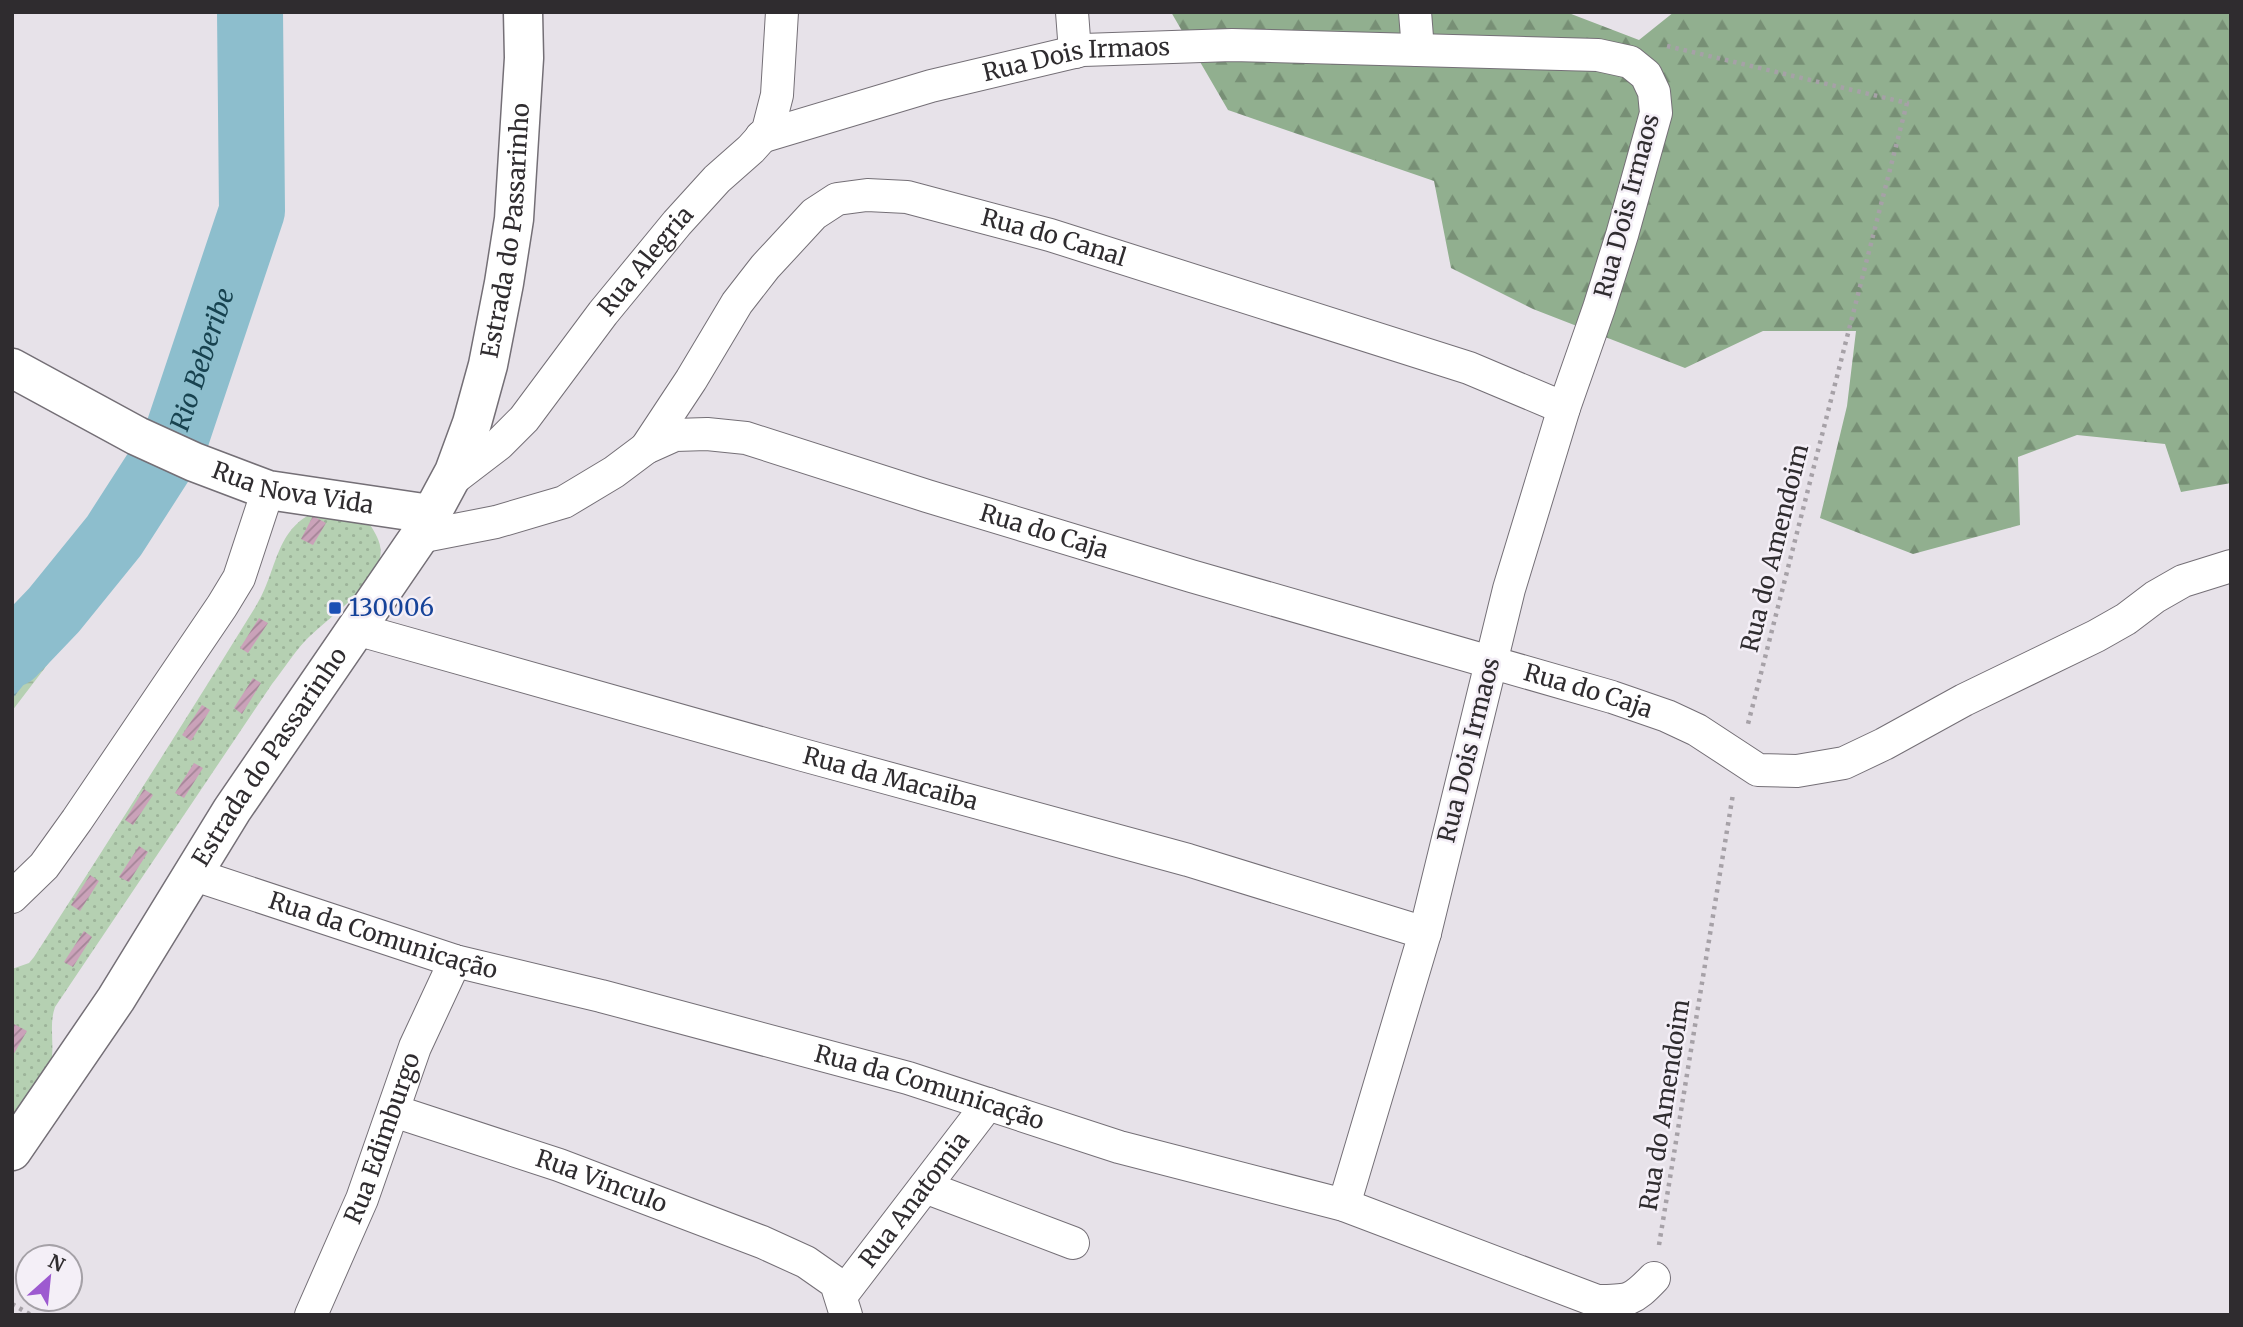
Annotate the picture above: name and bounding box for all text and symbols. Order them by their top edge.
street label: Rua Dois Irmaos [980,31,1171,88]
street label: Estrada do Passarinho [474,102,536,361]
street label: Rua Dois Irmaos [1587,110,1666,301]
street label: Rua Alegria [591,199,700,322]
street label: Rua do Canal [978,201,1130,273]
water label: Rio Beberibe [163,284,241,435]
street label: Rua do Amendoim [1734,440,1815,655]
street label: Rua Nova Vida [208,454,376,520]
street label: Rua do Caja [976,497,1112,565]
place label: 130006 [349,592,434,623]
marker: 130006 [327,600,343,616]
street label: Estrada do Passarinho [185,641,354,872]
street label: Rua Dois Irmaos [1431,654,1506,846]
street label: Rua do Caja [1520,656,1657,725]
street label: Rua da Macaiba [800,740,982,817]
street label: Rua da Comunicação [265,884,501,986]
street label: Rua do Amendoim [1632,997,1697,1213]
street label: Rua da Comunicação [811,1038,1048,1137]
street label: Rua Edimburgo [337,1048,427,1228]
street label: Rua Anatomia [852,1125,976,1274]
street label: Rua Vinculo [532,1142,672,1220]
north arrow [14,1243,84,1313]
text: N [45,1249,69,1277]

